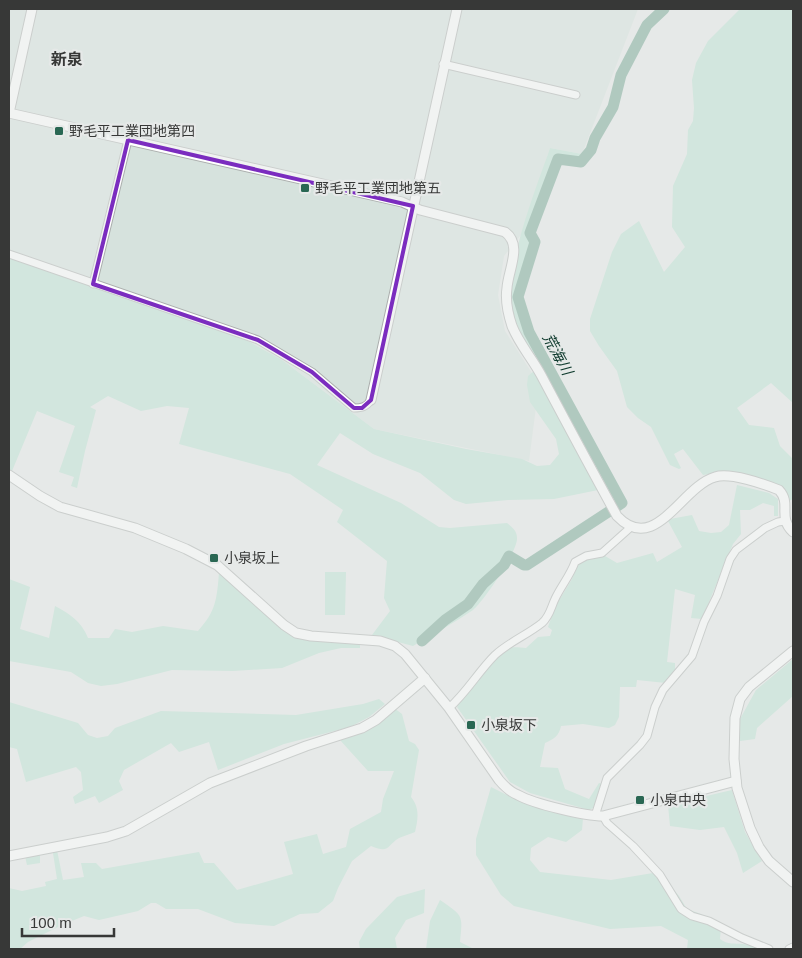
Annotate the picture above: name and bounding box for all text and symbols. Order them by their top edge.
district label: 新泉 [51,51,83,68]
place label: 野毛平工業団地第四 [69,123,195,139]
marker: 野毛平工業団地第四 [53,125,65,137]
place label: 野毛平工業団地第五 [315,180,441,196]
marker: 野毛平工業団地第五 [299,182,311,194]
water label: 荒海川 [540,330,577,380]
place label: 小泉坂上 [224,550,280,566]
marker: 小泉坂上 [208,552,220,564]
place label: 小泉坂下 [481,717,537,733]
marker: 小泉坂下 [465,719,477,731]
place label: 小泉中央 [650,792,706,808]
marker: 小泉中央 [634,794,646,806]
scale bar [22,906,115,938]
text: 100 m [30,914,72,931]

